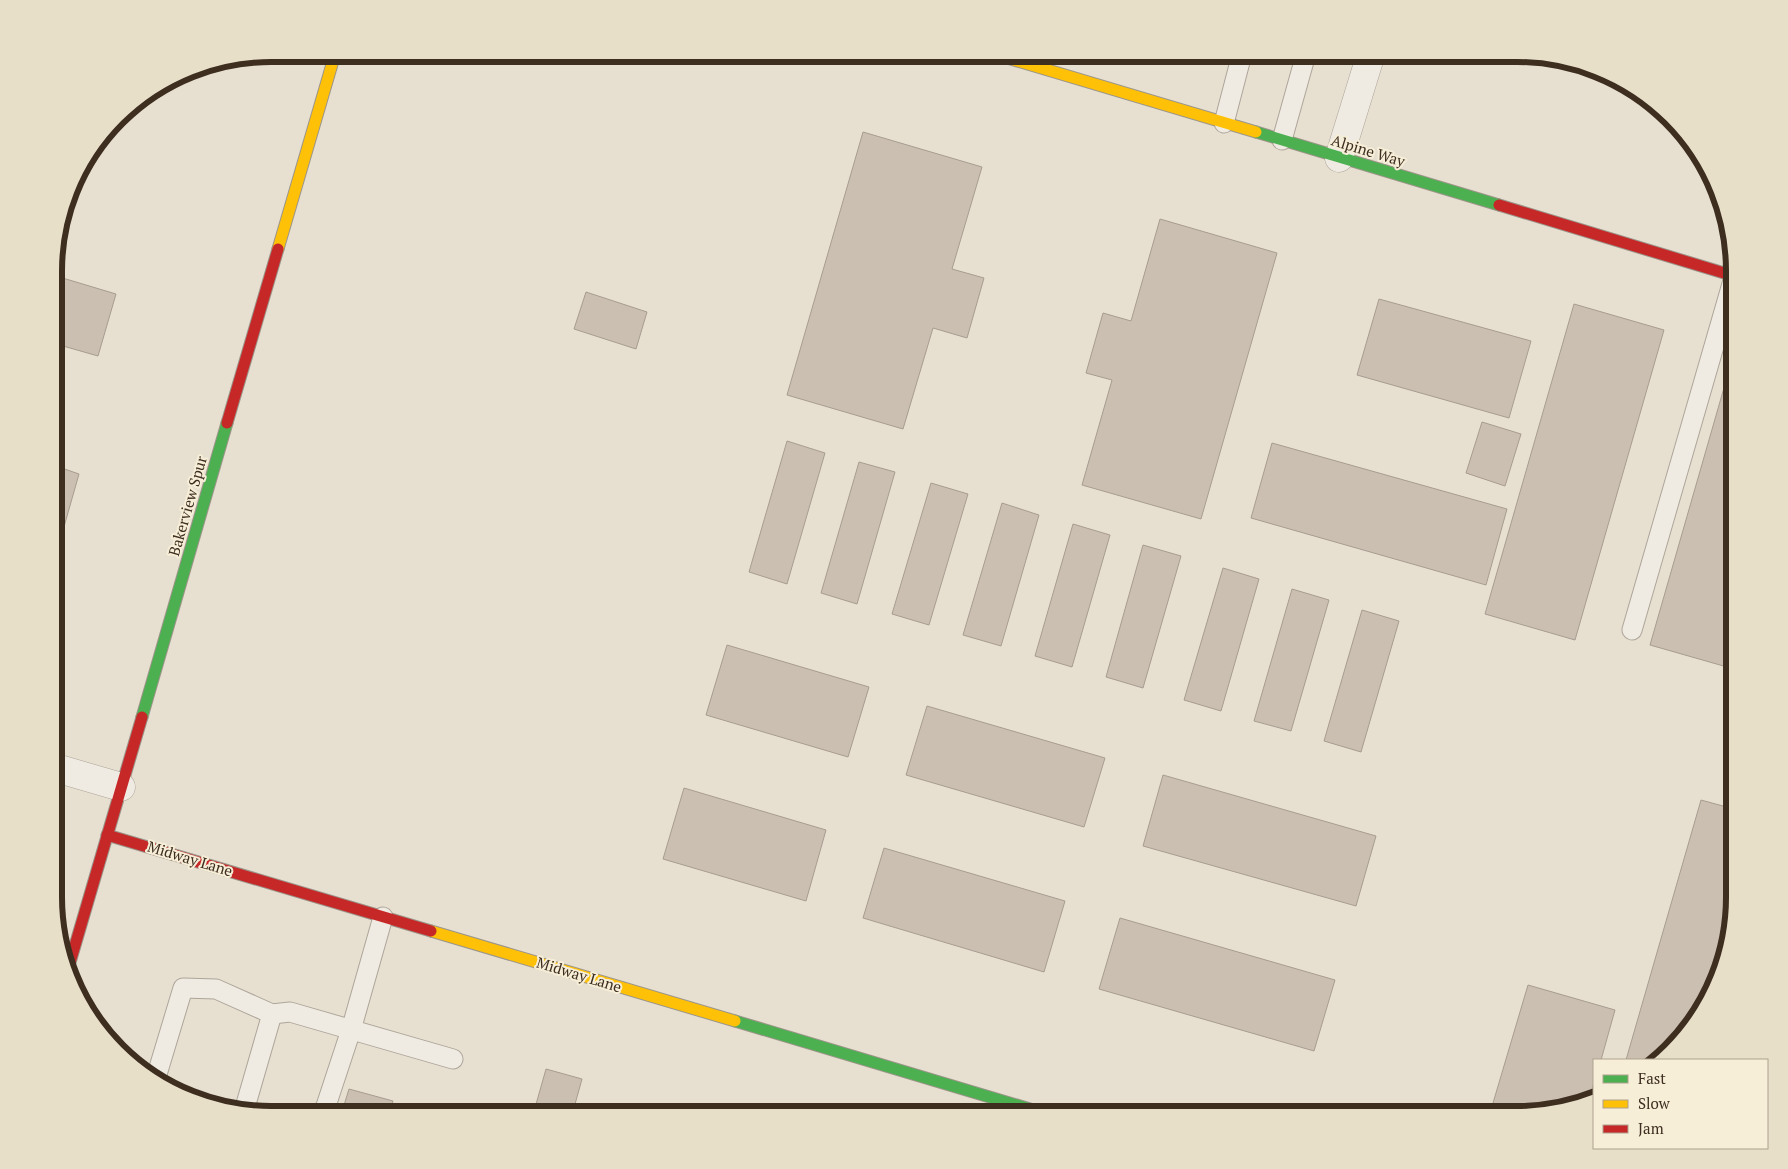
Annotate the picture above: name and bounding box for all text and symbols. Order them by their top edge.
street label: Alpine Way [1329,129,1408,171]
street label: Bakerview Spur [163,453,211,558]
street label: Midway Lane [145,836,235,880]
street label: Midway Lane [534,952,624,996]
legend [1593,1059,1768,1149]
text: Fast [1638,1068,1666,1088]
text: Slow [1638,1093,1671,1113]
text: Jam [1638,1118,1664,1138]

